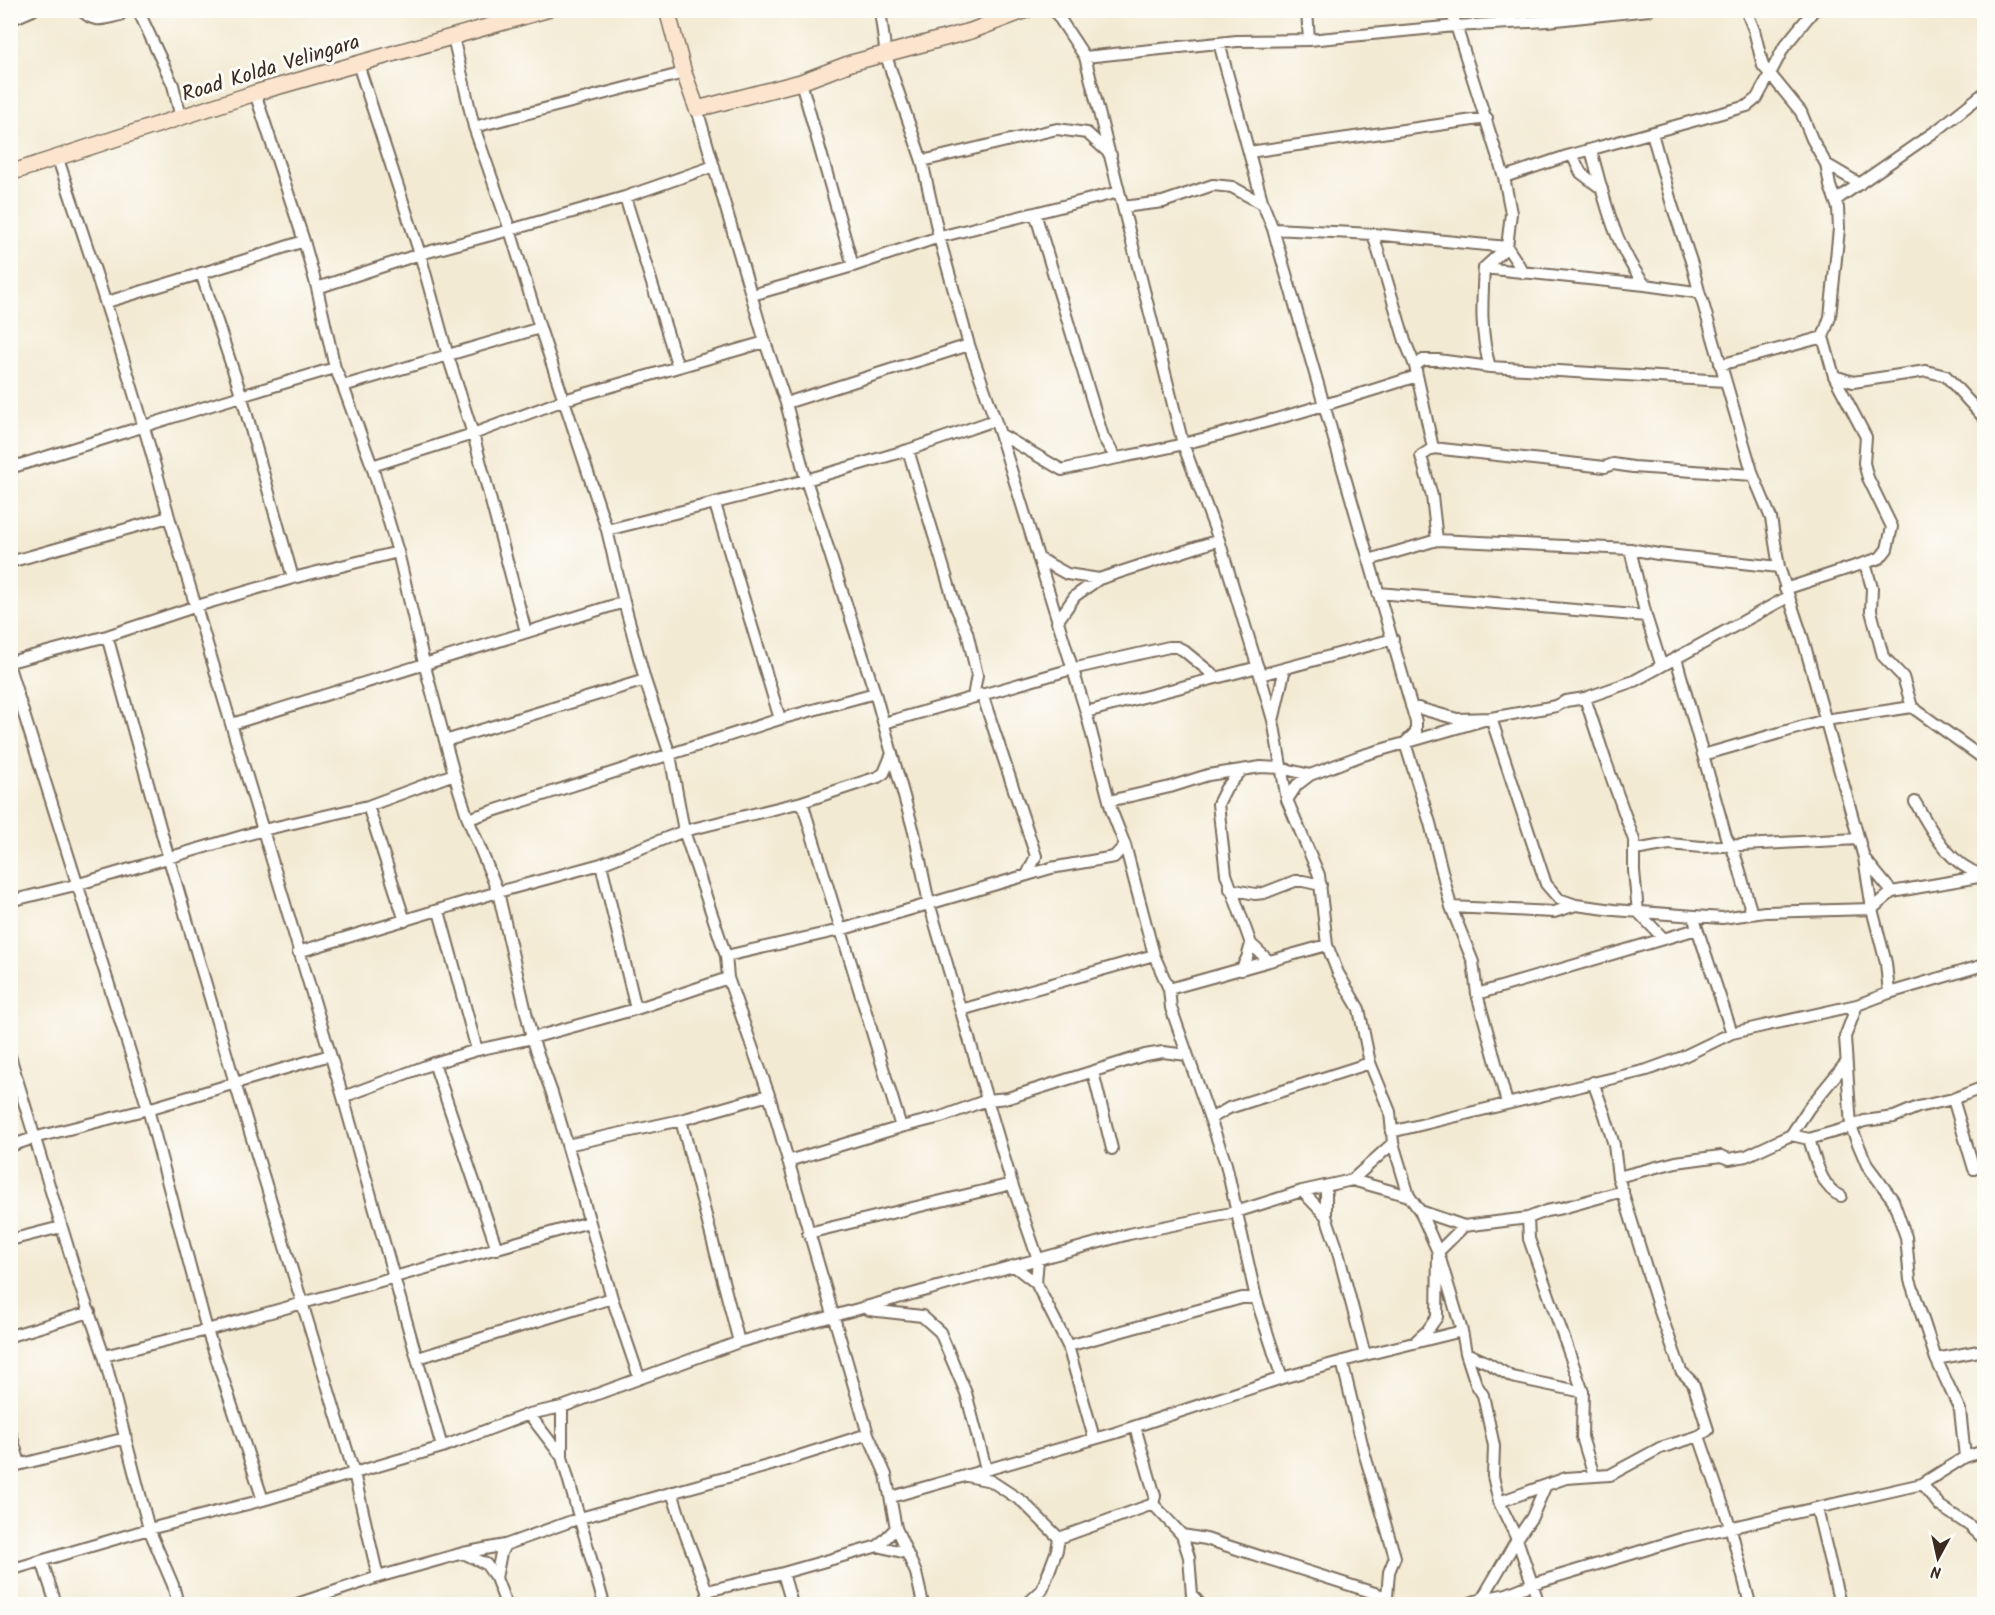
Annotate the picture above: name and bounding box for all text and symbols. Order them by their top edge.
street label: Road Kolda Velingara [178,26,364,112]
north arrow [1908,1528,1968,1588]
text: N [1929,1558,1943,1584]

